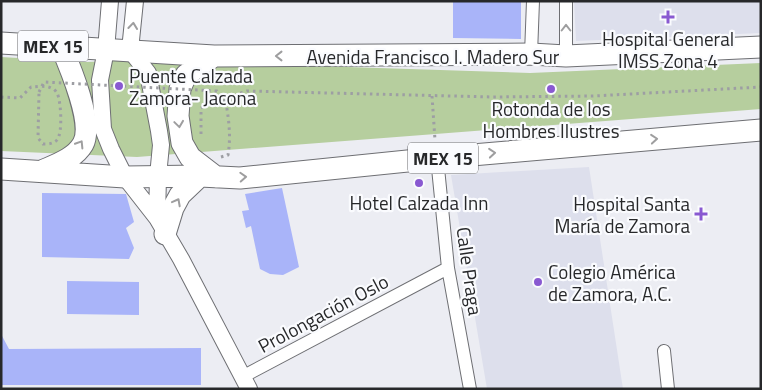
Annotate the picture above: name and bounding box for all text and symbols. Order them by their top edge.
marker: Hospital General IMSS Zona 4 [661,10,675,24]
one-way arrow [127,21,138,29]
one-way arrow [561,24,571,32]
place label: Hospital General IMSS Zona 4 [602,24,734,75]
road number: MEX 15 [18,30,88,61]
street label: Avenida Francisco I. Madero Sur [307,42,560,71]
one-way arrow [275,51,282,61]
place label: Puente Calzada Zamora- Jacona [129,61,257,112]
marker: Puente Calzada Zamora- Jacona [113,80,125,92]
marker: Rotonda de los Hombres Ilustres [545,83,557,95]
place label: Rotonda de los Hombres Ilustres [482,94,620,145]
one-way arrow [173,120,184,128]
one-way arrow [650,134,658,145]
one-way arrow [74,140,84,149]
road number: MEX 15 [408,142,478,174]
one-way arrow [488,148,496,159]
one-way arrow [239,172,247,183]
marker: Hotel Calzada Inn [413,177,425,189]
place label: Hotel Calzada Inn [350,188,488,217]
place label: Hospital Santa María de Zamora [555,189,690,240]
one-way arrow [171,198,181,207]
marker: Hospital Santa María de Zamora [694,207,708,221]
street label: Calle Praga [449,225,491,318]
place label: Colegio América de Zamora, A.C. [548,257,676,308]
street label: Prolongación Oslo [253,266,393,360]
marker: Colegio América de Zamora, A.C. [532,276,544,288]

